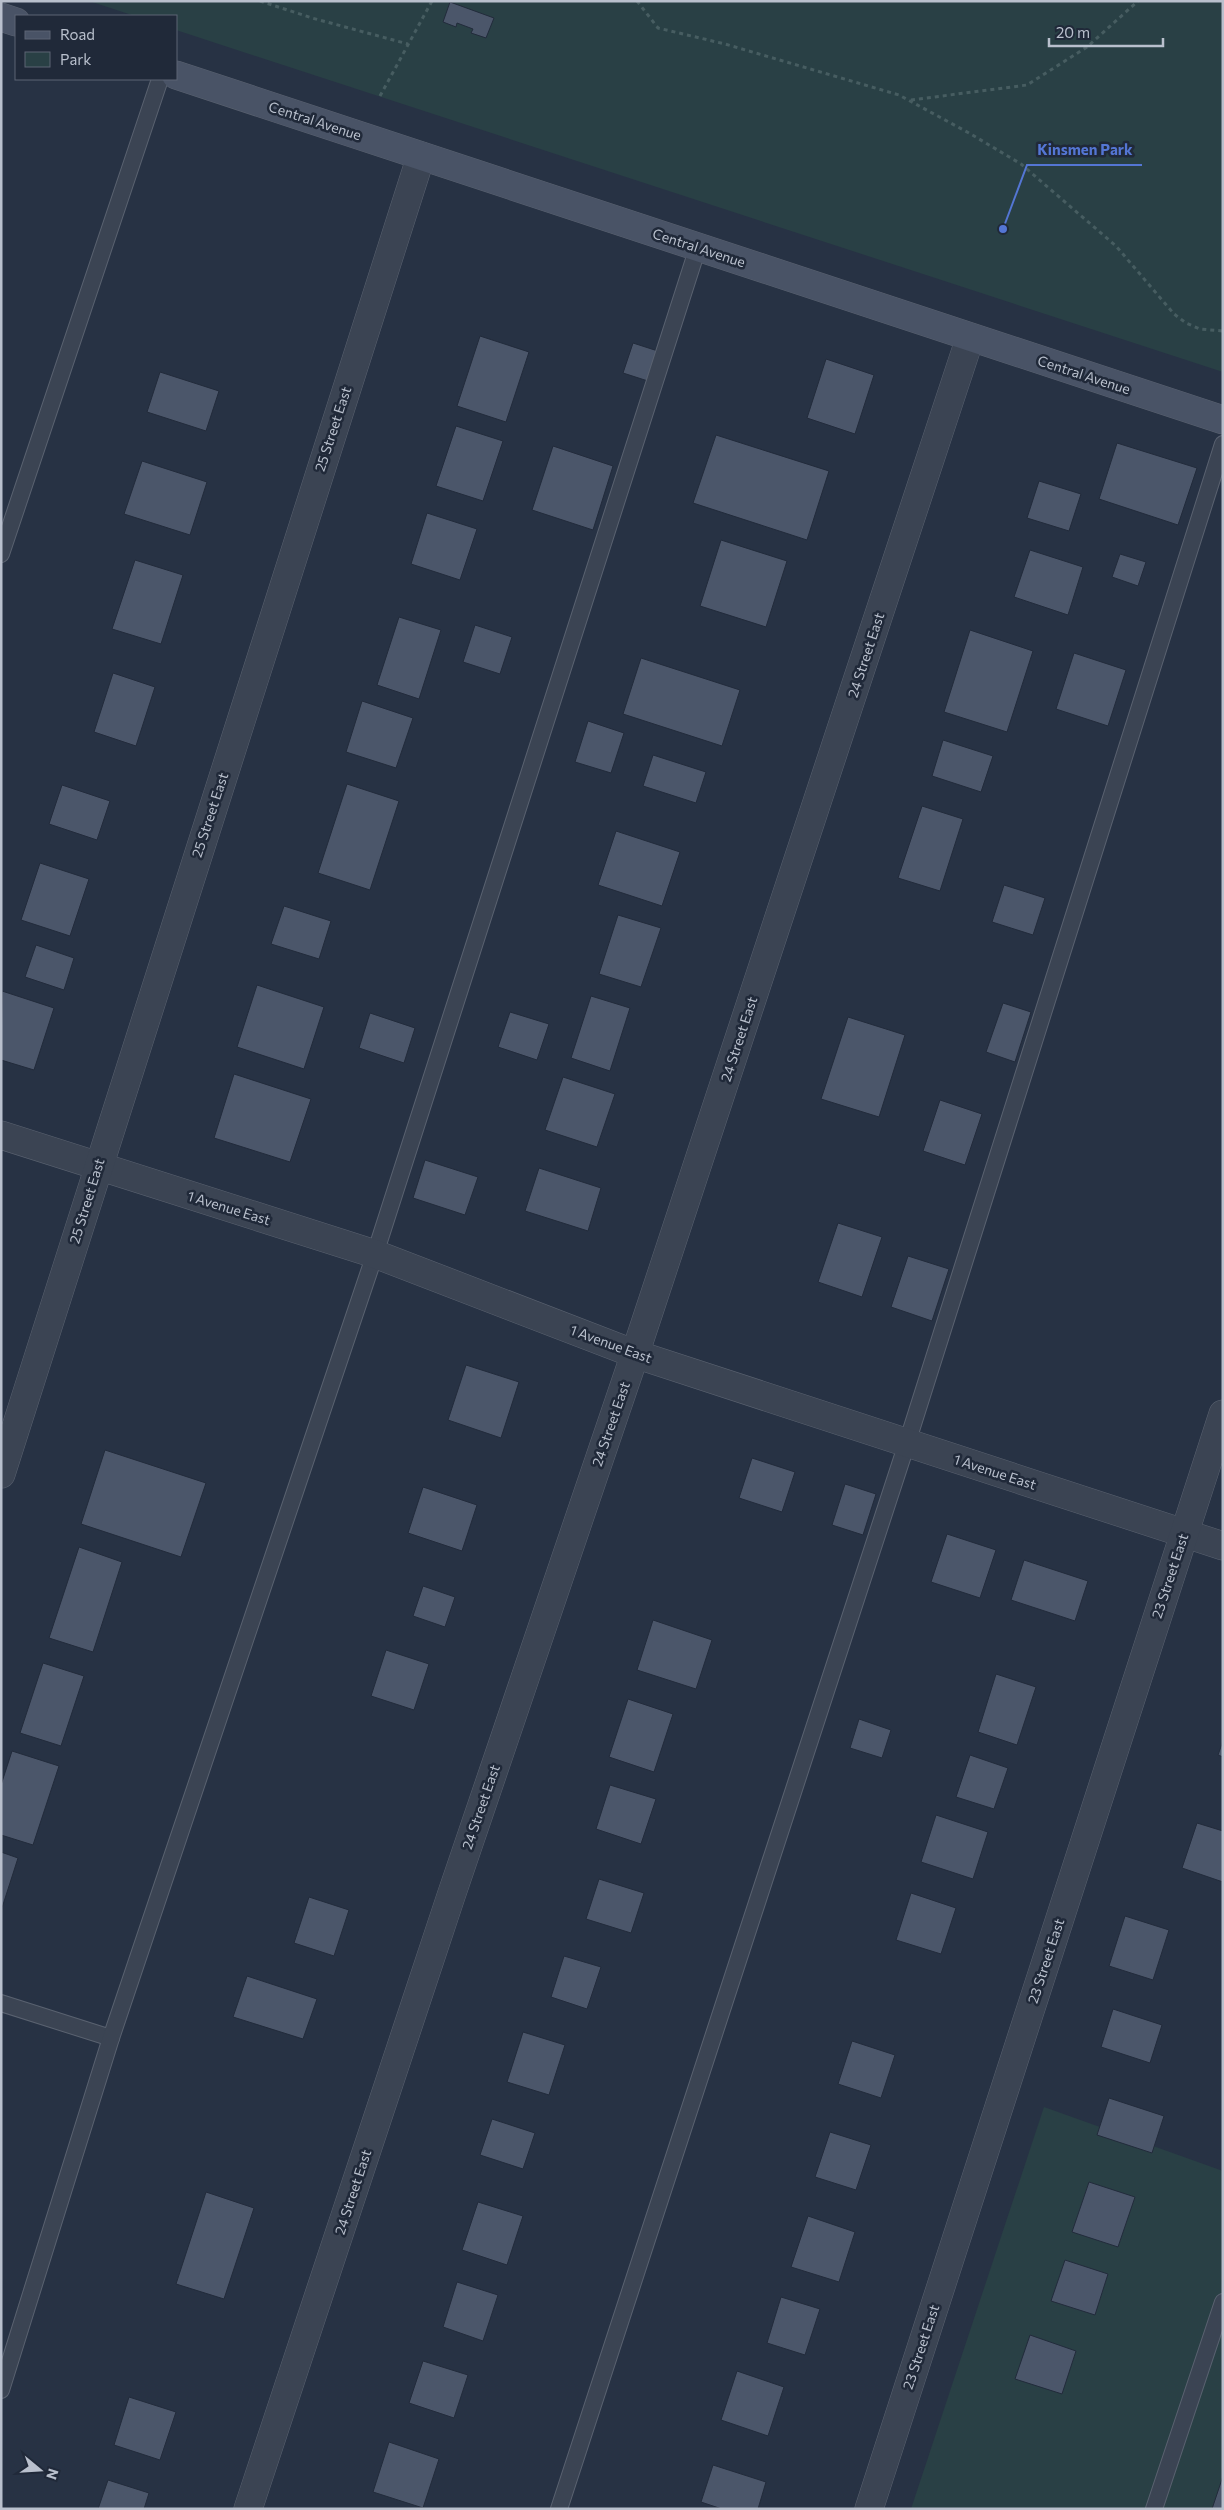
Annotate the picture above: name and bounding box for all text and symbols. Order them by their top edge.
legend [15,15,178,80]
scale bar [1049,15,1163,47]
text: 20 m [1056,23,1090,41]
text: Road [60,25,95,43]
text: Park [60,50,91,68]
street label: Central Avenue [267,98,364,144]
callout: Kinsmen Park [1027,135,1142,165]
text: Kinsmen Park [1037,140,1133,158]
street label: Central Avenue [651,225,748,271]
street label: Central Avenue [1036,352,1133,398]
street label: 25 Street East [311,384,354,474]
street label: 24 Street East [844,610,887,700]
street label: 25 Street East [188,770,231,860]
street label: 24 Street East [717,994,760,1084]
street label: 25 Street East [65,1156,108,1246]
street label: 1 Avenue East [186,1187,273,1228]
street label: 1 Avenue East [568,1321,655,1366]
street label: 24 Street East [588,1379,633,1468]
street label: 1 Avenue East [952,1450,1039,1493]
street label: 23 Street East [1148,1531,1191,1621]
street label: 24 Street East [458,1762,503,1851]
street label: 23 Street East [1024,1916,1067,2006]
street label: 24 Street East [331,2147,374,2237]
street label: 23 Street East [899,2302,942,2392]
north arrow [15,2445,65,2495]
text: N [43,2467,63,2482]

